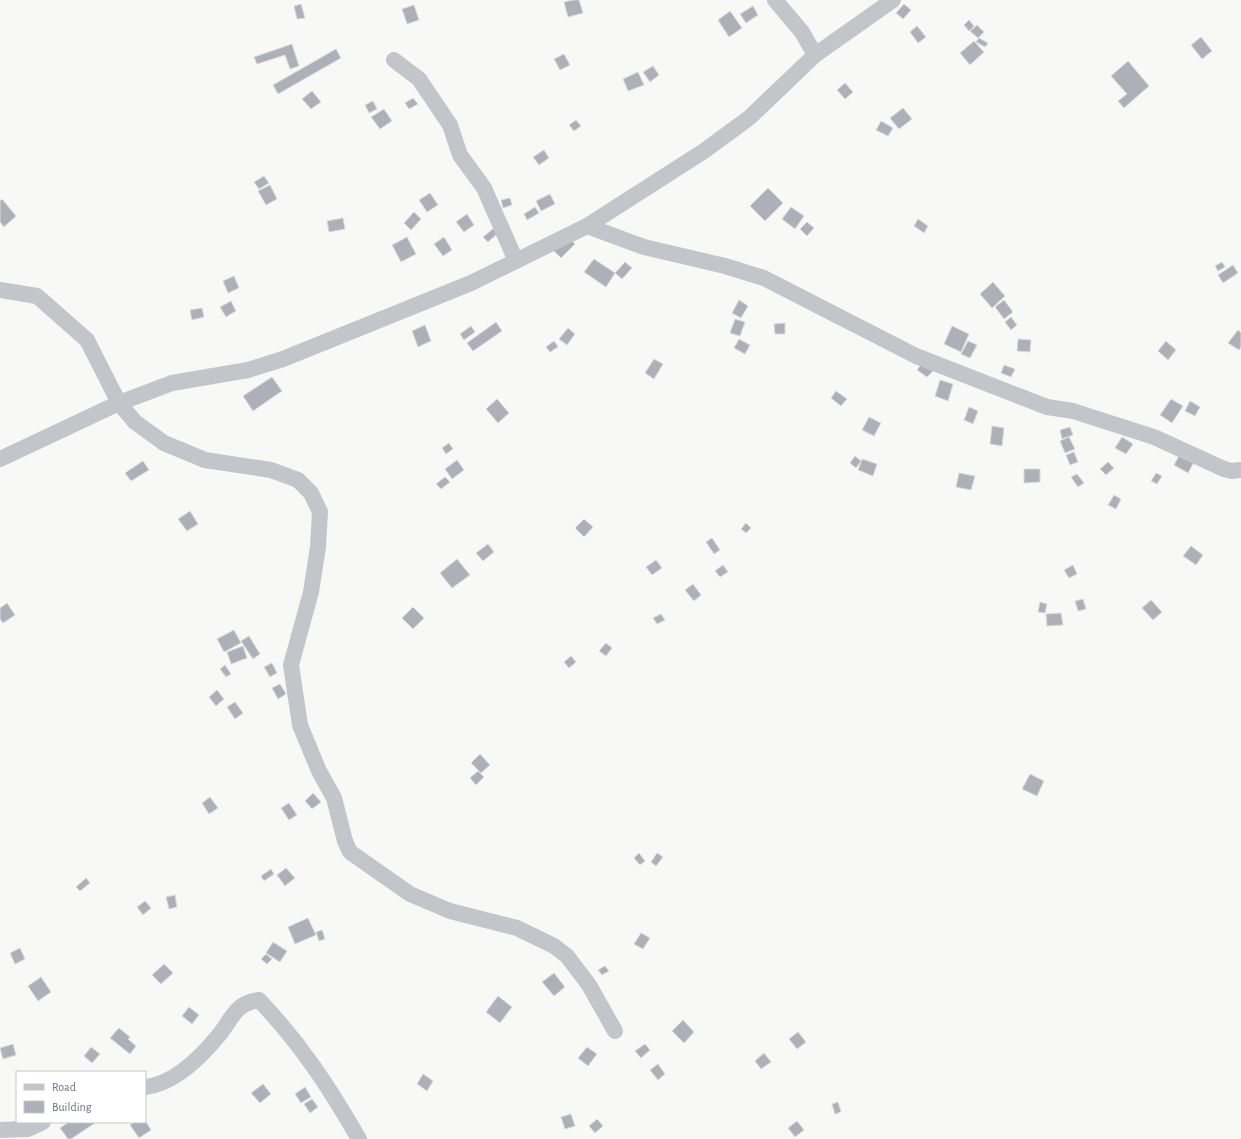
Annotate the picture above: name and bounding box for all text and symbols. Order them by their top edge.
legend [16,1071,146,1123]
text: Road [52,1081,76,1093]
text: Building [52,1101,92,1113]

